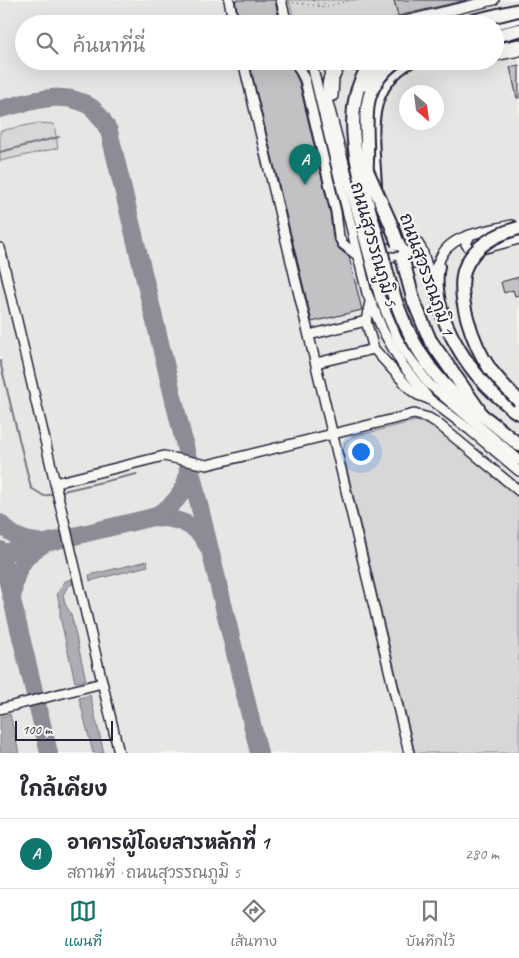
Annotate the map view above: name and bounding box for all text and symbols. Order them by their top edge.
search box [15,15,504,70]
icon: search [33,29,61,57]
text: ค้นหาที่นี่ [73,34,145,58]
north arrow [399,85,444,130]
pin: A [289,144,321,185]
street label: ถนนสุวรรณภูมิ 5 [343,179,403,310]
street label: ถนนสุวรรณภูมิ 1 [392,210,460,340]
your location [348,439,374,465]
scale bar [15,718,112,741]
text: 100 m [22,721,52,738]
text: ใกล้เคียง [20,776,107,802]
text: อาคารผู้โดยสารหลักที่ 1 [67,831,269,855]
text: A [32,844,40,864]
text: 280 m [465,844,499,864]
text: สถานที่ · ถนนสุวรรณภูมิ 5 [67,863,240,883]
tab: แผนที่ [64,897,102,951]
tab: เส้นทาง [231,897,277,951]
tab: บันทึกไว้ [406,897,455,951]

